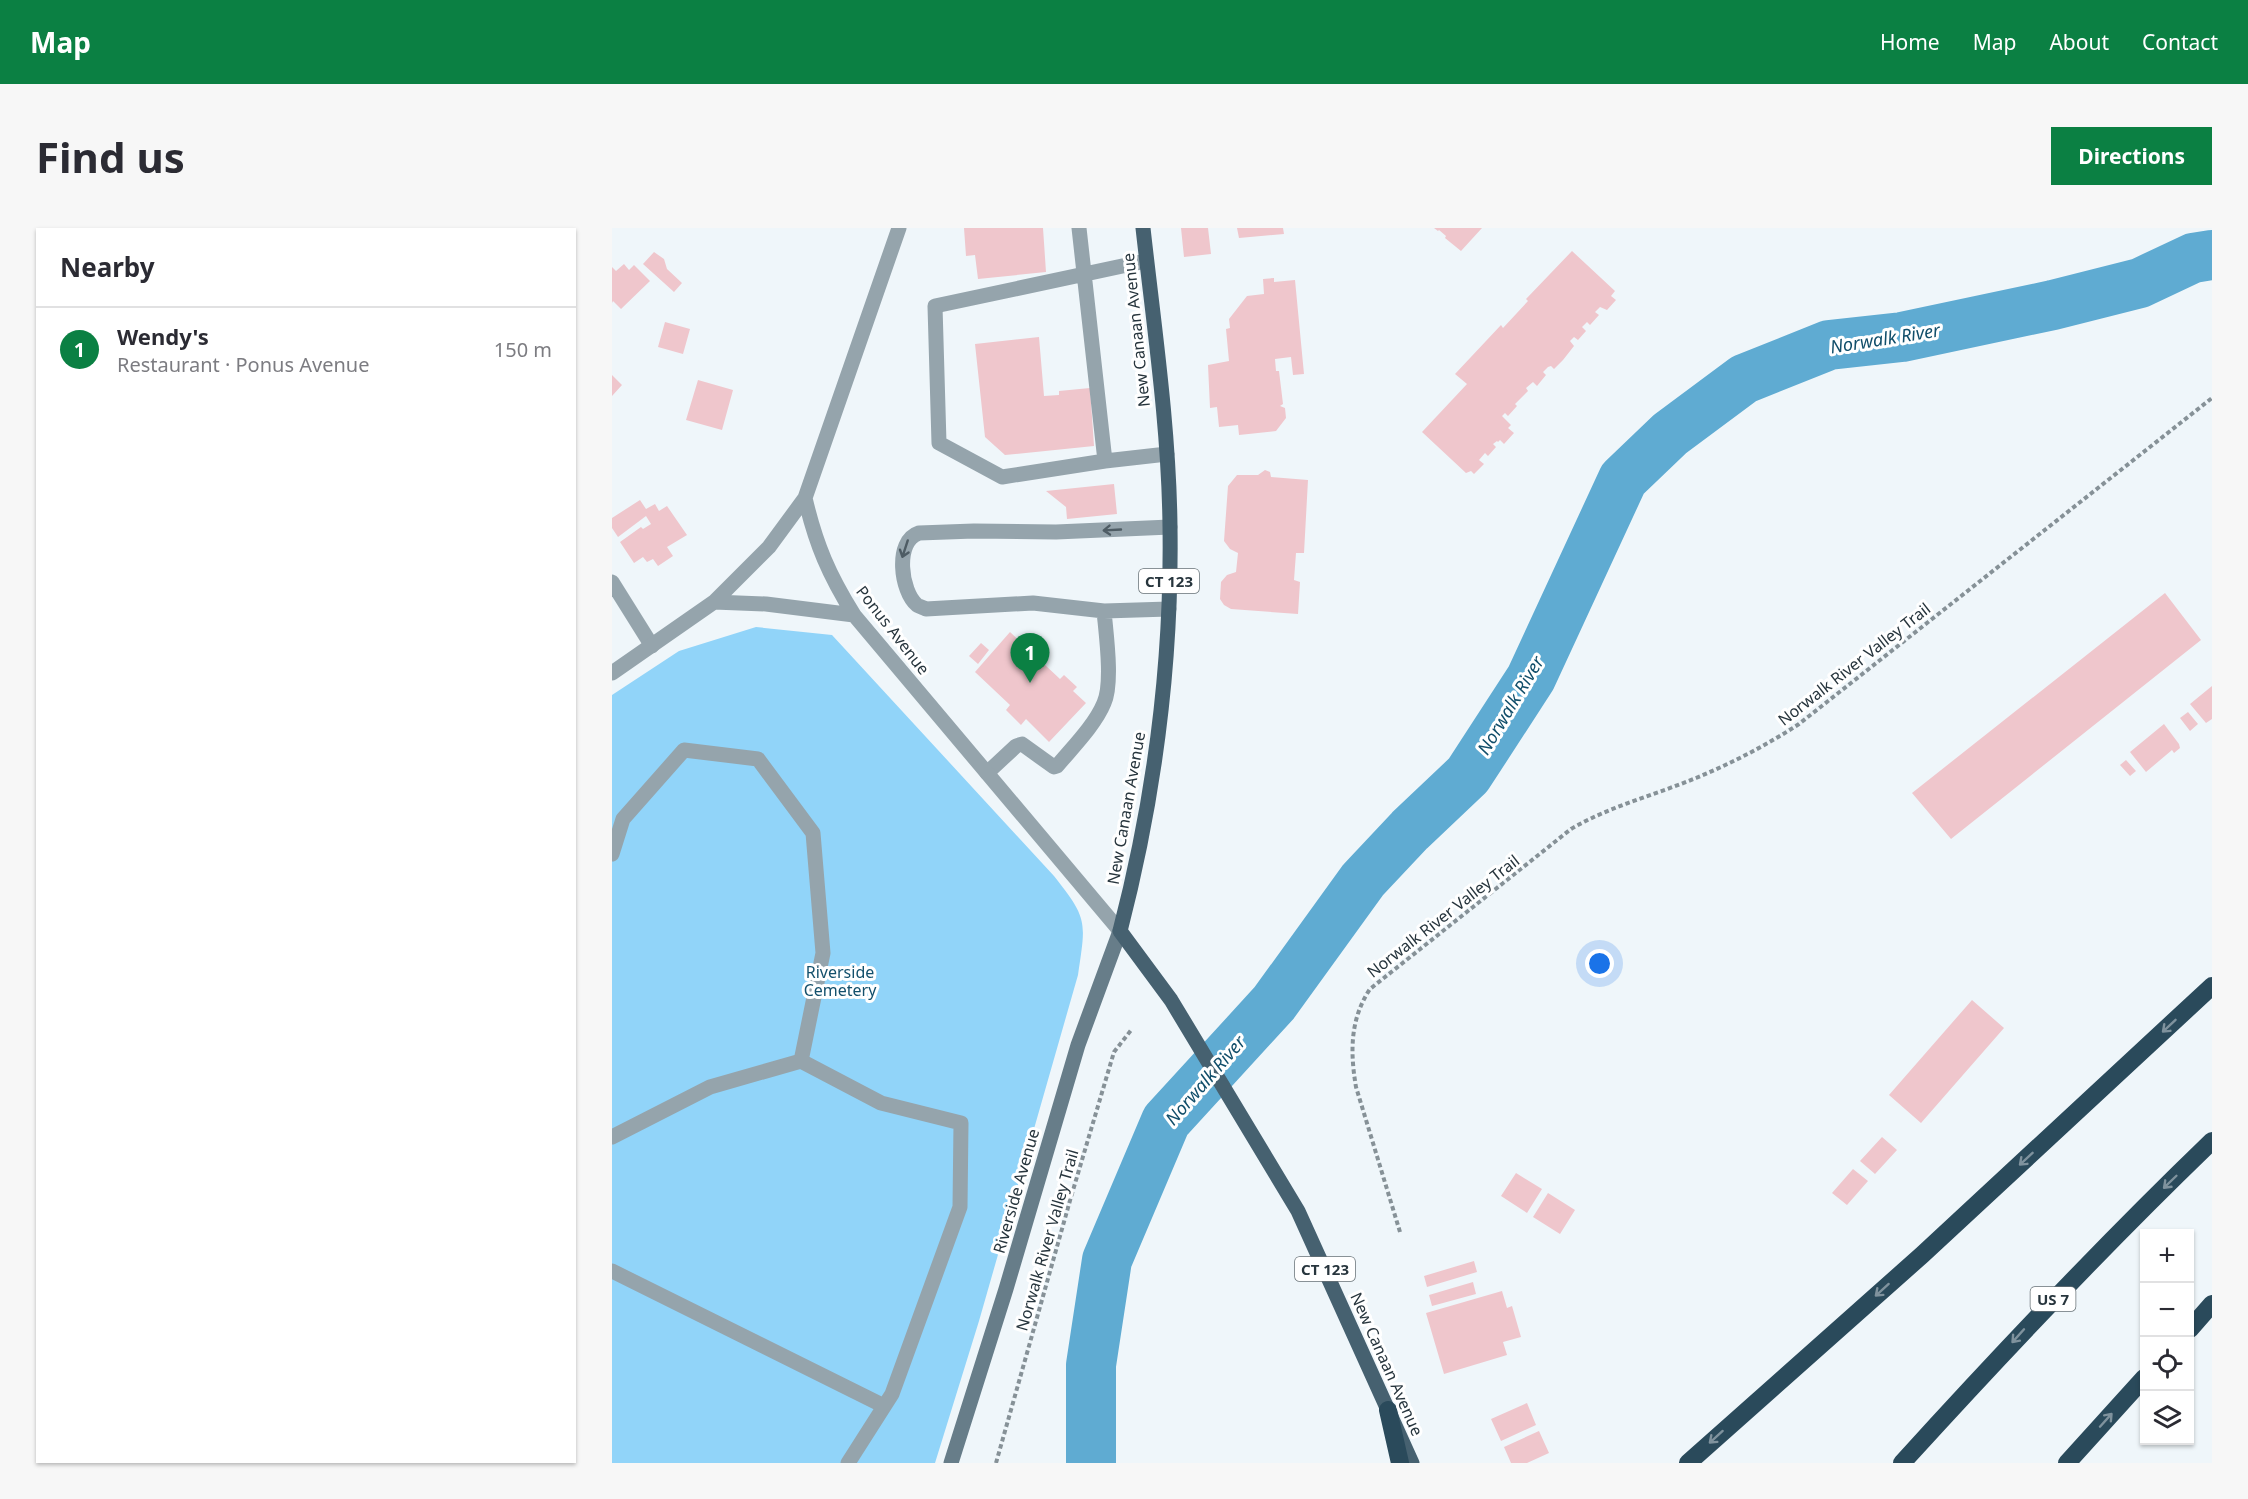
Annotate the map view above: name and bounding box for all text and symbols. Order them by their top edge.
text: Map [30,23,91,61]
text: Home [1880,28,1940,56]
text: Map [1973,28,2016,56]
text: About [2049,28,2109,56]
text: Contact [2142,28,2218,56]
button: Directions [2051,127,2212,185]
text: Find us [36,128,185,185]
text: Nearby [60,249,155,285]
street label: New Canaan Avenue [1117,252,1155,408]
water label: Norwalk River [1828,317,1943,359]
text: Wendy's [117,321,209,351]
text: 1 [74,336,85,363]
text: 150 m [494,336,552,363]
text: Restaurant · Ponus Avenue [117,351,369,378]
one-way arrow [1102,524,1122,535]
one-way arrow [899,539,910,558]
road number: CT 123 [1139,569,1199,593]
street label: Ponus Avenue [851,581,935,679]
street label: Norwalk River Valley Trail [1773,597,1935,731]
pin: 1 [1010,634,1050,683]
water label: Norwalk River [1471,651,1549,759]
street label: New Canaan Avenue [1102,730,1150,886]
street label: Norwalk River Valley Trail [1362,849,1524,983]
your location [1585,949,1614,978]
park label: Riverside Cemetery [804,961,877,1001]
one-way arrow [2162,1019,2177,1033]
water label: Norwalk River [1160,1030,1251,1130]
street label: Riverside Avenue [988,1126,1044,1256]
street label: Norwalk River Valley Trail [1011,1147,1083,1333]
one-way arrow [2019,1151,2034,1165]
one-way arrow [2162,1175,2177,1189]
map controls [2140,1229,2194,1445]
button: + [2140,1229,2194,1283]
road number: CT 123 [1295,1257,1355,1281]
one-way arrow [1875,1283,1890,1297]
button: − [2140,1283,2194,1337]
road number: US 7 [2030,1287,2076,1311]
street label: New Canaan Avenue [1345,1289,1429,1439]
one-way arrow [2012,1328,2026,1343]
button: locate [2140,1337,2194,1391]
button: layers [2140,1391,2194,1445]
one-way arrow [2099,1413,2113,1428]
one-way arrow [1709,1430,1724,1444]

